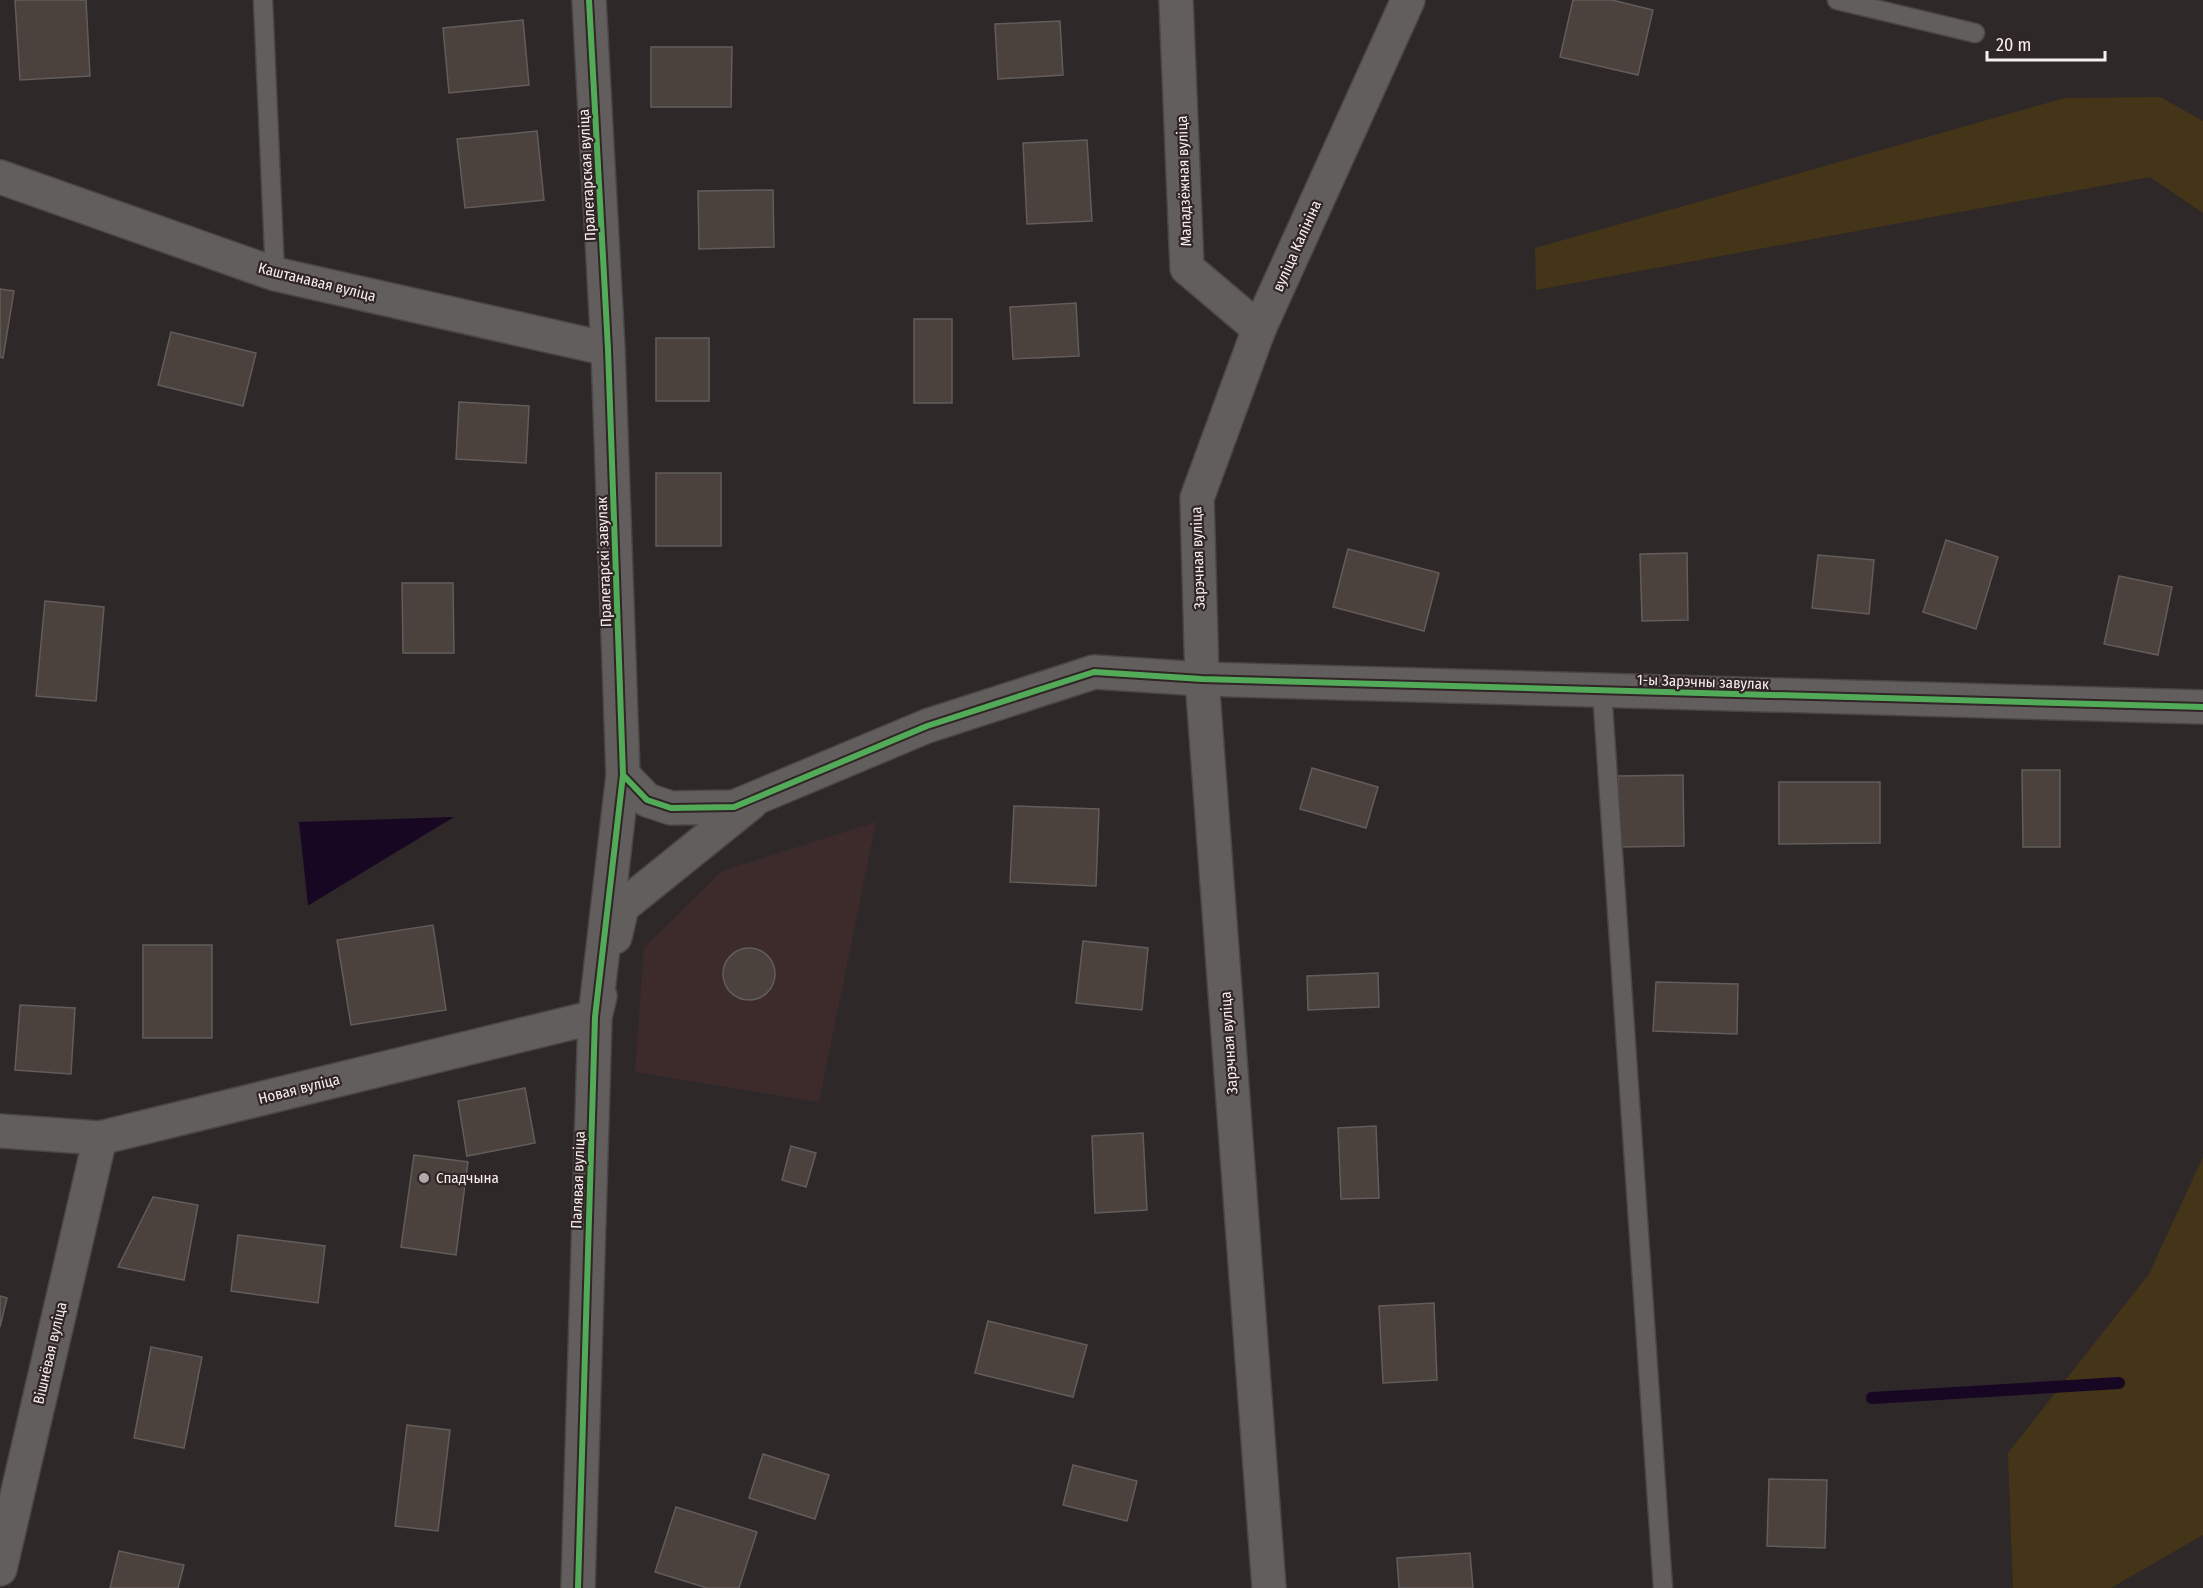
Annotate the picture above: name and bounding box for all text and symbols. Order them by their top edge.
scale bar [1987,24,2106,62]
text: 20 m [1996,34,2031,56]
street label: Пралетарская вуліца [575,109,599,241]
street label: Маладзёжная вуліца [1173,115,1195,247]
street label: вуліца Калініна [1269,198,1325,294]
street label: Каштанавая вуліца [256,259,378,305]
street label: Пралетарскі завулак [593,496,615,628]
street label: Зарэчная вуліца [1187,506,1209,610]
street label: 1-ы Зарэчны завулак [1637,671,1769,693]
street label: Зарэчная вуліца [1216,991,1242,1095]
street label: Новая вуліца [256,1070,342,1108]
street label: Палявая вуліца [567,1131,589,1229]
place label: Спадчына [436,1169,499,1187]
marker: Спадчына [417,1171,431,1185]
street label: Вішнёвая вуліца [29,1300,71,1406]

